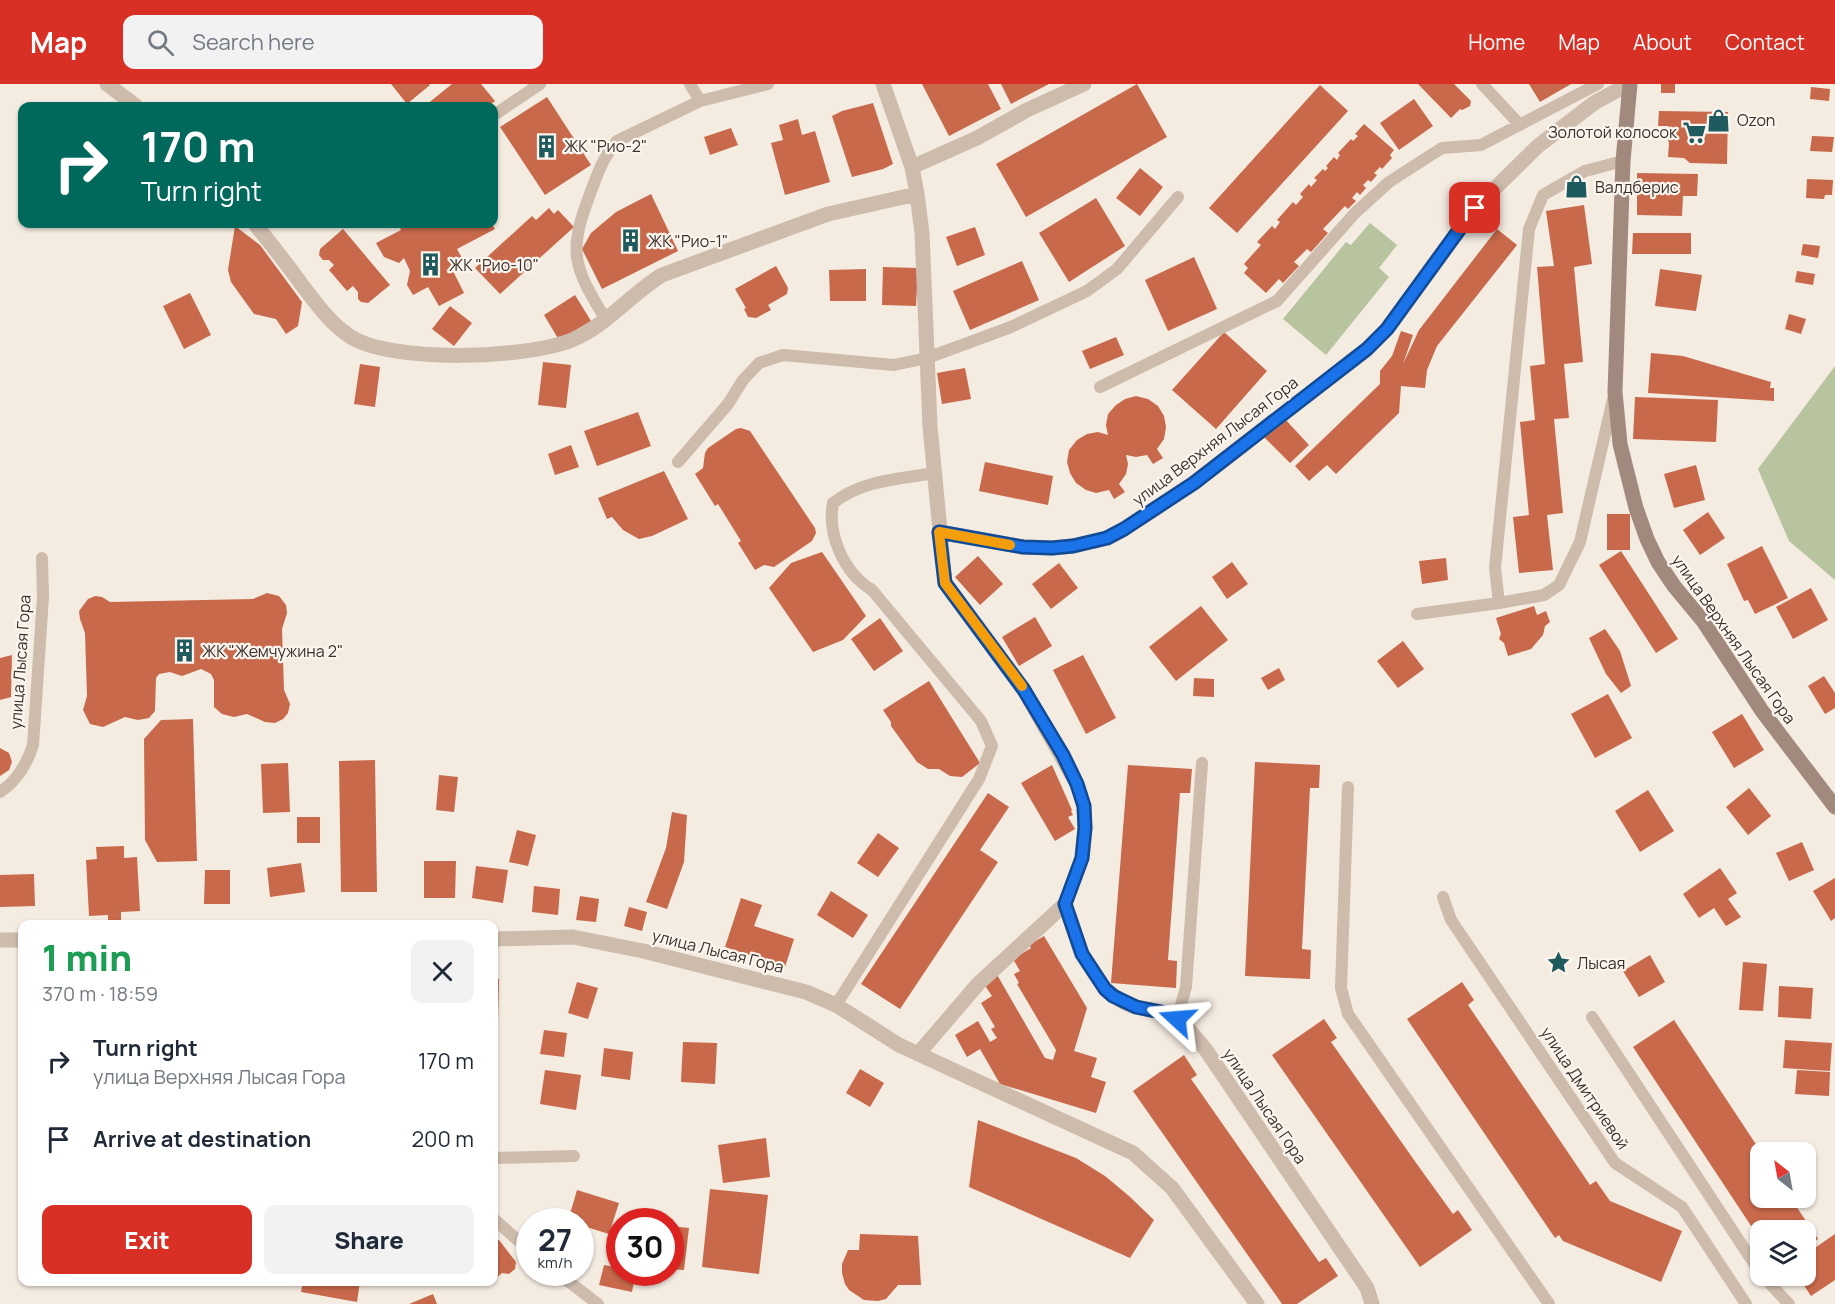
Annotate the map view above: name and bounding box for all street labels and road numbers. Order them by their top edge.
street label: улица Верхняя Лысая Гора [1128,371,1302,511]
street label: улица Верхняя Лысая Гора [1667,550,1801,728]
street label: улица Лысая Гора [4,594,36,730]
street label: улица Лысая Гора [650,924,786,978]
street label: улица Дмитриевой [1536,1022,1634,1154]
street label: улица Лысая Гора [1218,1044,1312,1168]

